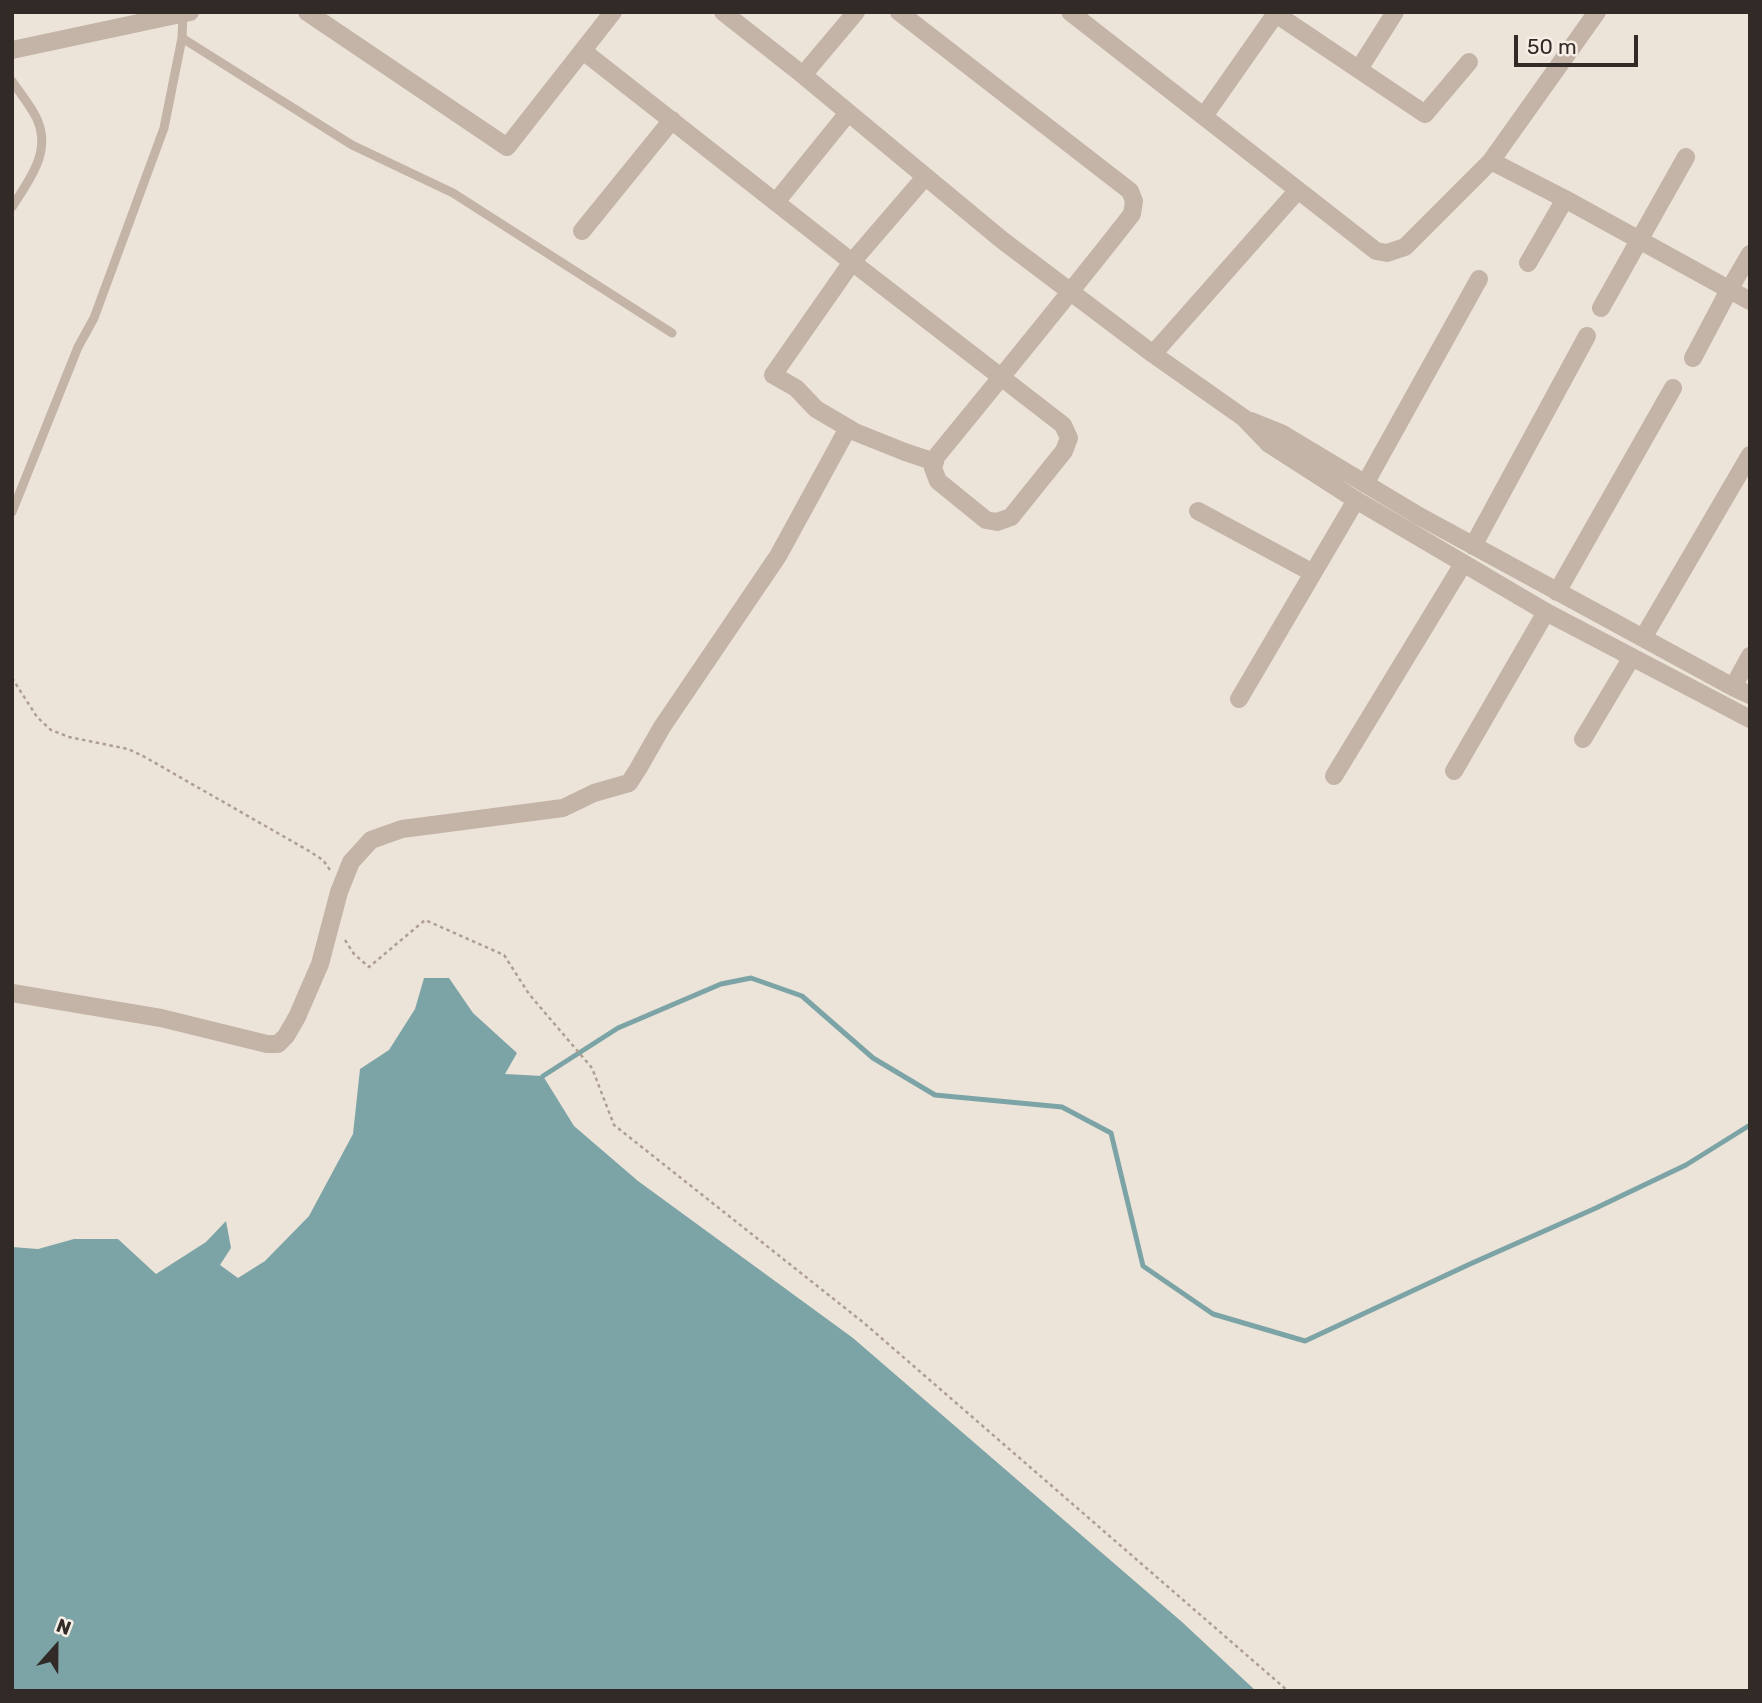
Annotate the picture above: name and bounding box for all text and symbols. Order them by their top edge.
scale bar [1517,21,1641,65]
text: 50 m [1527,34,1577,59]
north arrow [21,1612,91,1682]
text: N [53,1614,74,1640]

